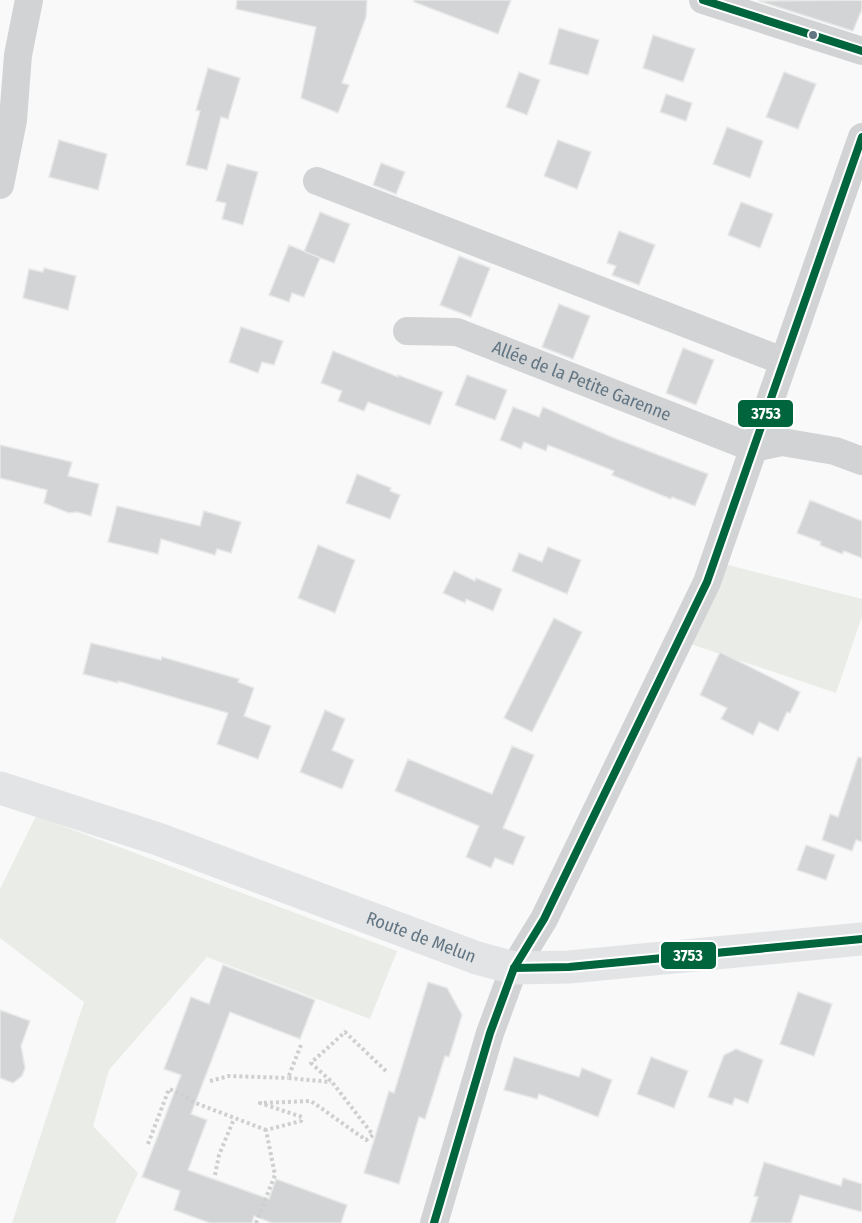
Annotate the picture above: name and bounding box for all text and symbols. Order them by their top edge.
unlabelled marker [807,29,819,41]
street label: Allée de la Petite Garenne [489,336,674,426]
line badge: 3753 [737,399,794,428]
text: 3753 [750,404,781,423]
street label: Route de Melun [363,907,479,968]
line badge: 3753 [660,941,717,970]
text: 3753 [672,946,703,965]

